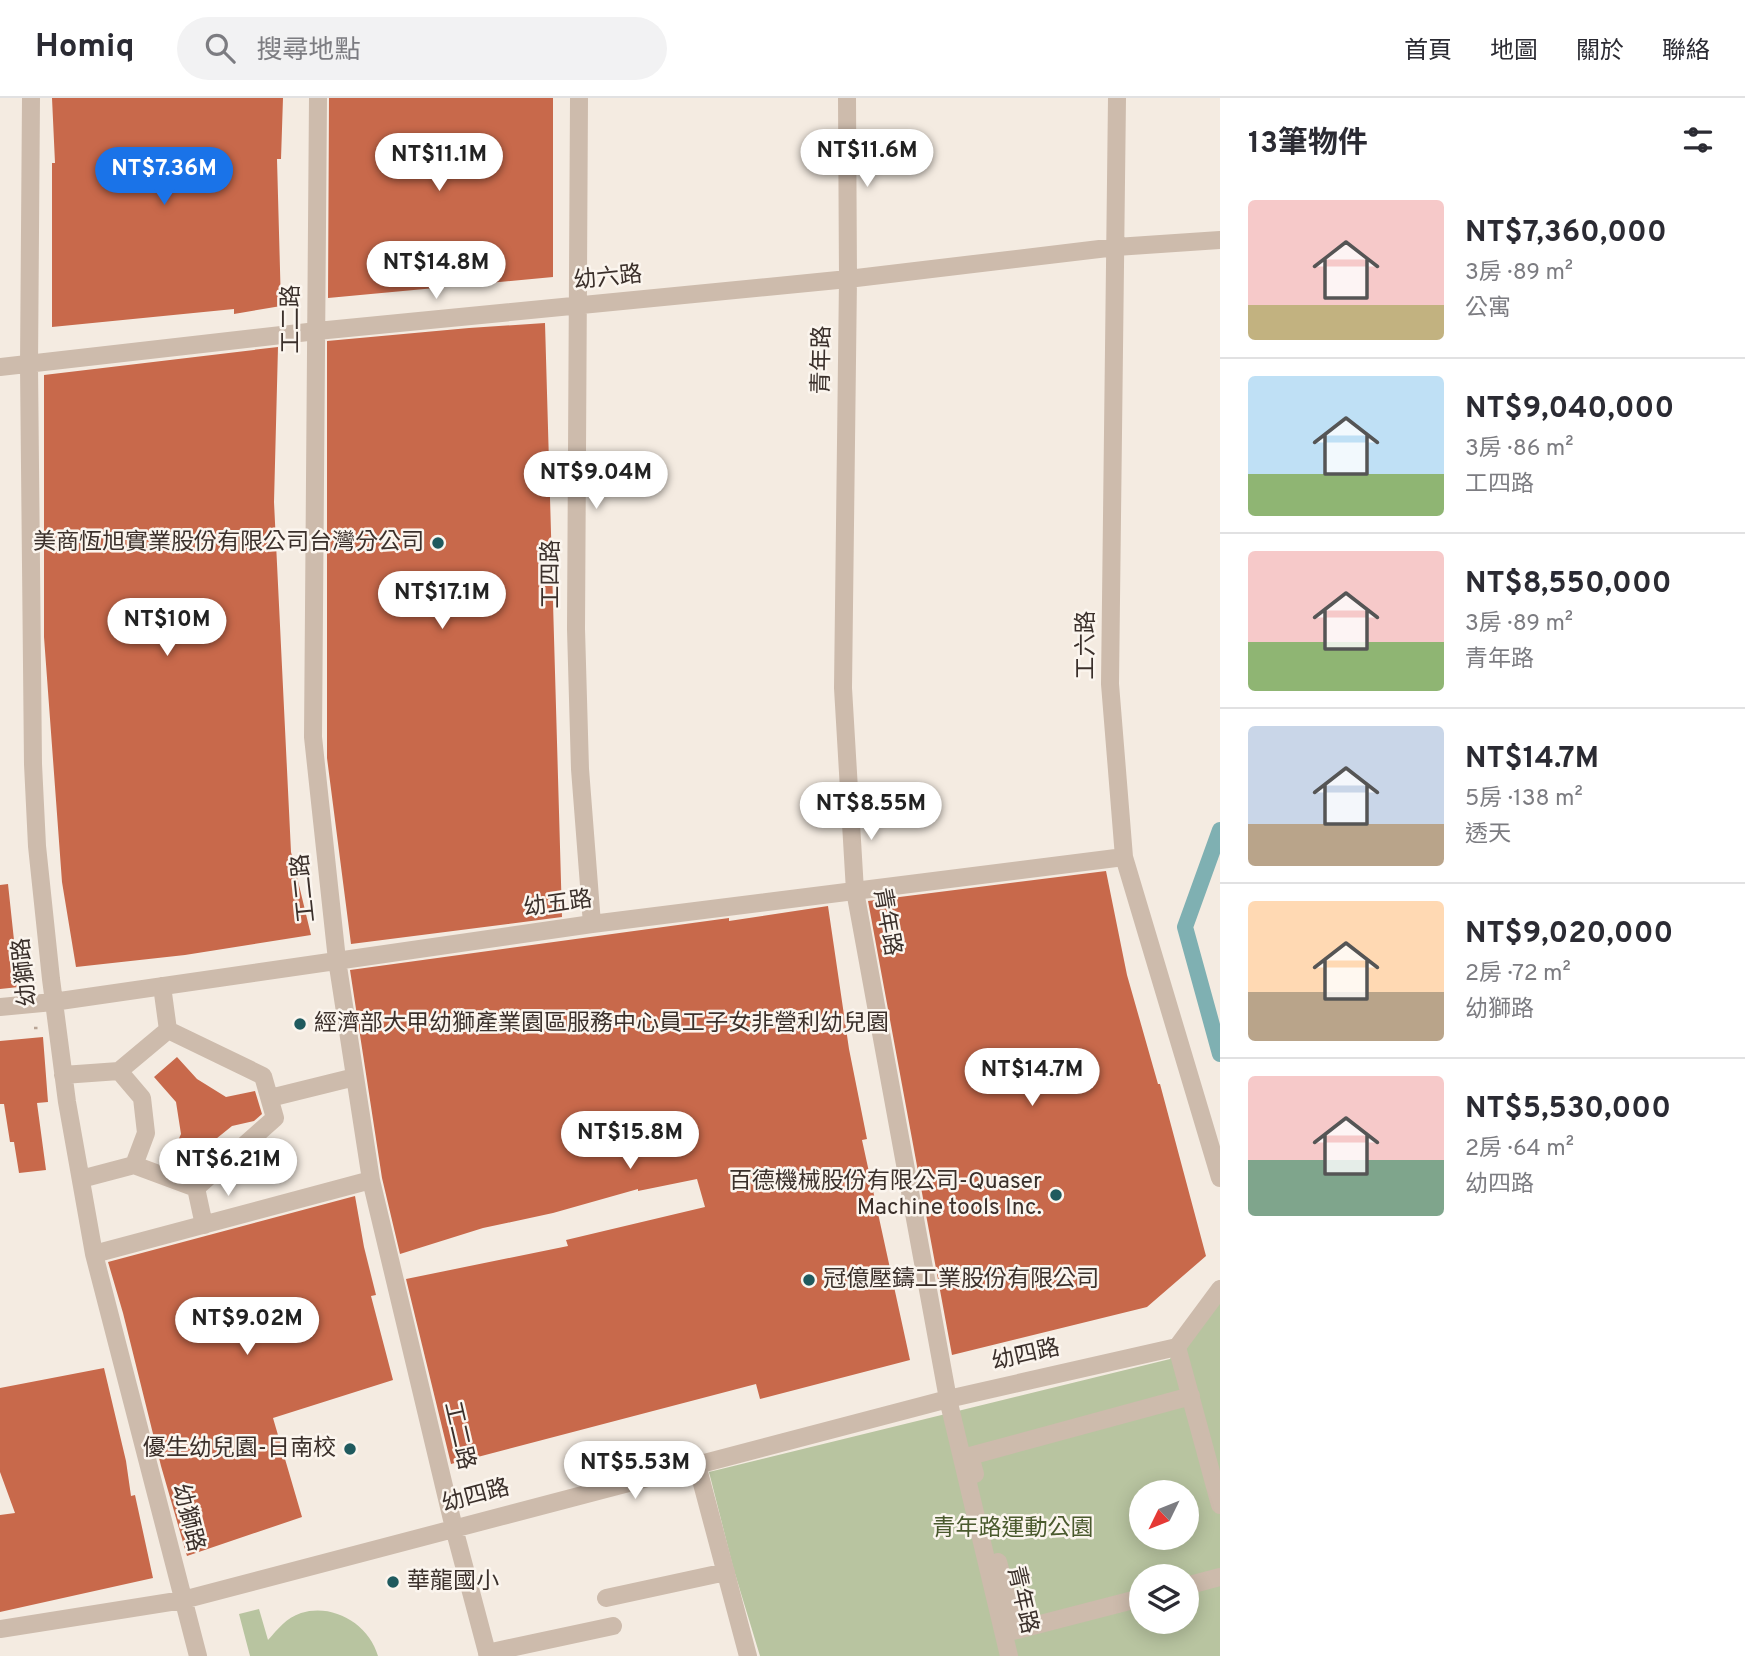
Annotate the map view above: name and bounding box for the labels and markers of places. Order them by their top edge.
pin: NT$11.6M [795,130,939,189]
pin: NT$11.1M [367,134,511,193]
pin: NT$7.36M [92,148,236,207]
pin: NT$14.8M [364,242,508,301]
pin: NT$9.04M [524,452,668,511]
place label: 美商恆旭實業股份有限公司台灣分公司 [33,529,424,558]
marker: 美商恆旭實業股份有限公司台灣分公司 [430,535,446,551]
pin: NT$17.1M [370,572,514,631]
pin: NT$10M [110,598,224,658]
pin: NT$8.55M [799,782,943,842]
place label: 經濟部大甲幼獅產業園區服務中心員工子女非營利幼兒園 [314,1010,889,1039]
marker: 經濟部大甲幼獅產業園區服務中心員工子女非營利幼兒園 [292,1016,308,1032]
pin: NT$14.7M [960,1048,1104,1108]
pin: NT$15.8M [558,1112,702,1171]
pin: NT$6.21M [156,1138,300,1198]
place label: 百德機械股份有限公司-Quaser Machine tools Inc. [729,1168,1042,1223]
marker: 百德機械股份有限公司-Quaser Machine tools Inc. [1048,1187,1064,1203]
place label: 冠億壓鑄工業股份有限公司 [823,1266,1099,1295]
marker: 冠億壓鑄工業股份有限公司 [801,1272,817,1288]
pin: NT$9.02M [175,1298,319,1357]
place label: 優生幼兒園-日南校 [143,1435,336,1464]
marker: 優生幼兒園-日南校 [342,1441,358,1457]
pin: NT$5.53M [563,1442,707,1501]
place label: 華龍國小 [407,1568,499,1597]
marker: 華龍國小 [385,1574,401,1590]

